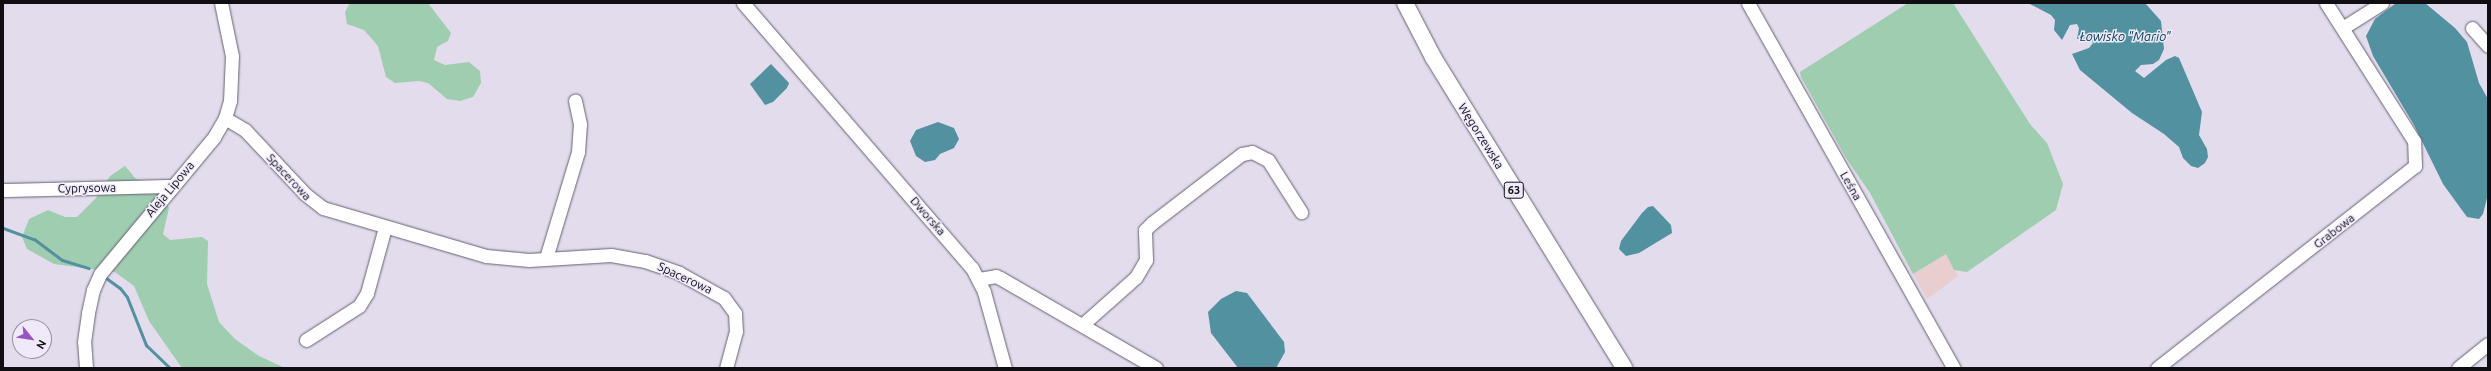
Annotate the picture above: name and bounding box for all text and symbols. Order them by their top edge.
water label: Łowisko "Mario" [2079,28,2171,44]
street label: Węgorzewska [1455,100,1507,172]
street label: Spacerowa [264,151,314,203]
street label: Aleja Lipowa [143,158,197,220]
street label: Leśna [1837,169,1865,203]
street label: Cyprysowa [58,180,116,196]
road number: 63 [1503,181,1525,199]
street label: Dworska [907,194,949,238]
street label: Grabowa [2311,211,2357,251]
street label: Spacerowa [655,259,715,297]
north arrow [12,319,52,359]
text: N [34,338,49,351]

